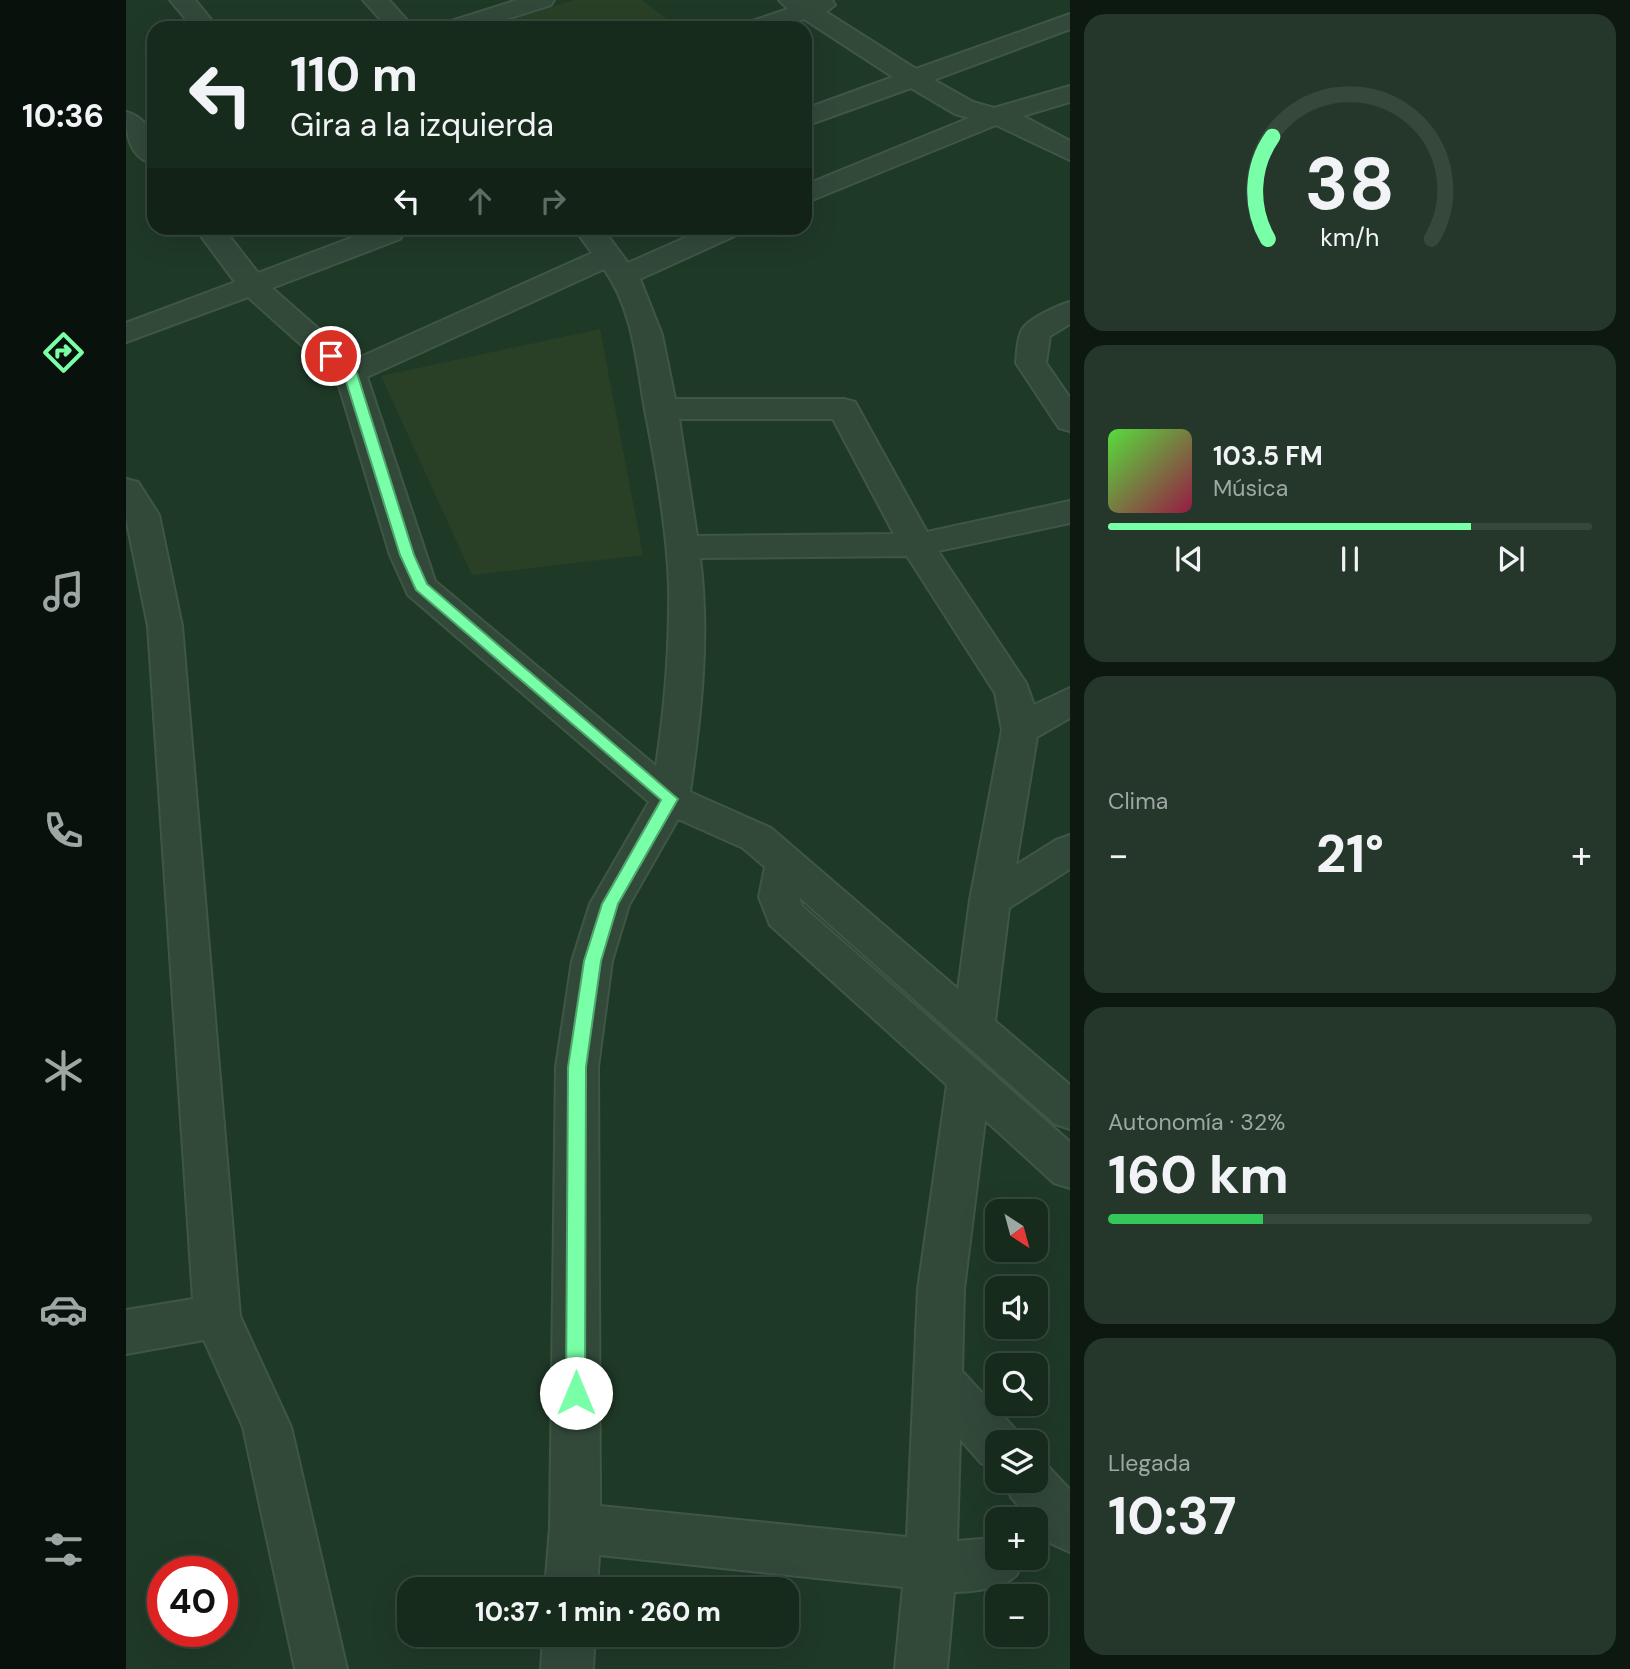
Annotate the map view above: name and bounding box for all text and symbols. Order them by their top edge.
text: 110 m [290,42,418,106]
icon: left [175,49,266,140]
text: 10:36 [22,95,104,137]
text: Gira a la izquierda [290,104,554,146]
text: 38 [1305,137,1395,232]
icon: left [388,182,426,220]
icon: ahead [461,182,499,220]
icon: right [534,182,572,220]
text: km/h [1320,220,1380,253]
pin [301,326,361,386]
icon: directions [39,328,88,377]
icon: arrive [312,337,350,375]
text: 103.5 FM [1213,439,1323,473]
text: Música [1213,473,1288,503]
icon: previous [1170,540,1208,578]
icon: pause [1331,540,1369,578]
icon: next [1492,540,1530,578]
icon: music [39,567,88,616]
text: Clima [1108,786,1168,816]
icon: phone [39,806,88,855]
text: 21° [1316,820,1384,888]
text: − [1108,830,1129,880]
text: + [1571,830,1592,880]
icon: climate [39,1046,88,1095]
text: Autonomía · 32% [1108,1107,1285,1137]
text: 160 km [1108,1141,1289,1209]
north arrow [985,1199,1048,1262]
map controls [985,1199,1048,1647]
button: sound [985,1276,1048,1339]
icon: car [39,1285,88,1334]
button: search [985,1353,1048,1416]
position arrow [539,1356,613,1430]
button: layers [985,1430,1048,1493]
text: Llegada [1108,1448,1191,1478]
text: 10:37 [1108,1482,1236,1550]
button: + [985,1507,1048,1570]
icon: filters [39,1525,88,1574]
speed limit sign: 40 [147,1556,238,1647]
button: − [985,1584,1048,1647]
text: 10:37 · 1 min · 260 m [475,1595,721,1629]

